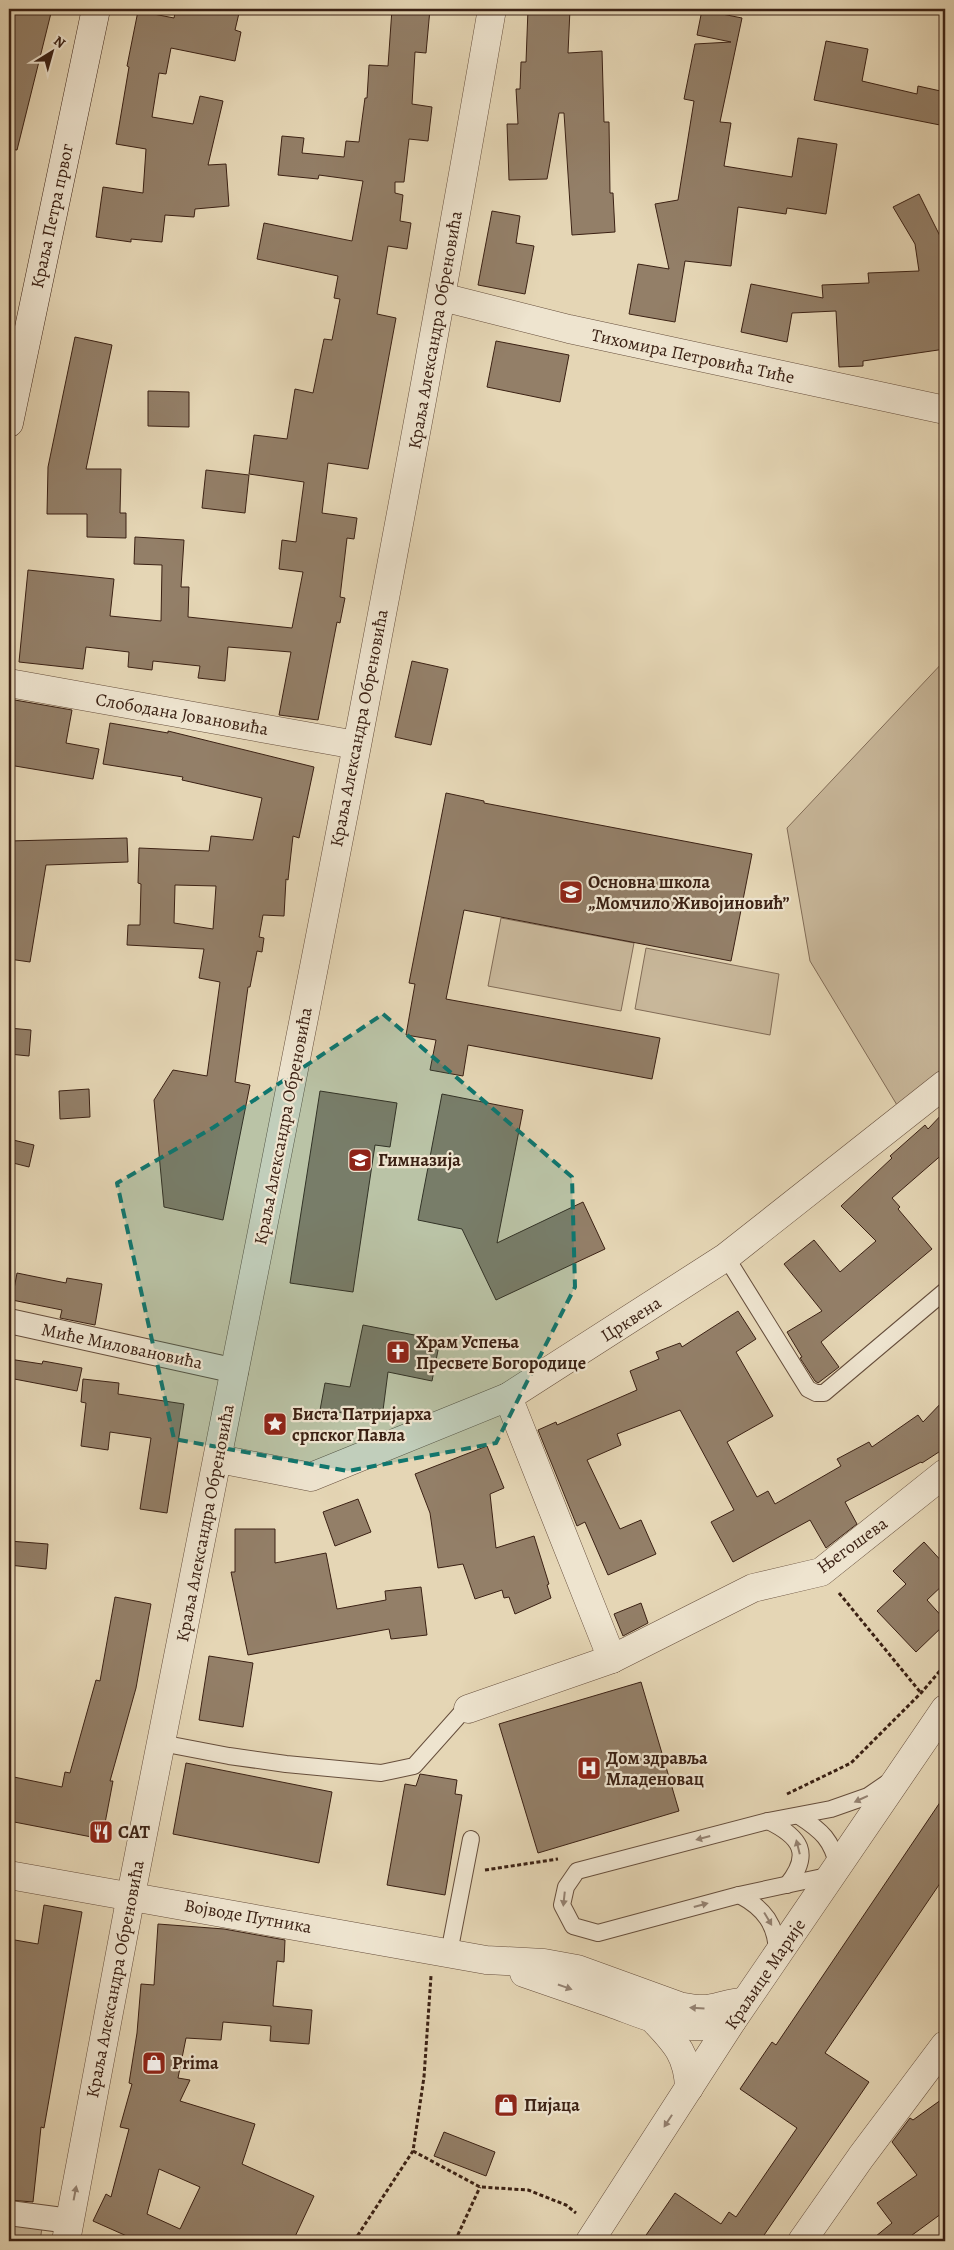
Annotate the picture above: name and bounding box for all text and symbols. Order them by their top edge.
north arrow [28,28,78,78]
text: N [50,31,69,53]
street label: Краља Петра првог [25,141,79,290]
street label: Краља Александра Обреновића [402,208,468,451]
street label: Тихомира Петровића Тиће [589,323,797,389]
street label: Краља Александра Обреновића [324,606,394,849]
street label: Слободана Јовановића [94,687,271,741]
place label: Основна школа „Момчило Живојиновић” [588,870,790,915]
school or university icon: Основна школа „Момчило Живојиновић” [558,879,584,905]
street label: Краља Александра Обреновића [248,1004,318,1247]
school or university icon: Гимназија [347,1147,373,1173]
place label: Гимназија [378,1148,461,1172]
street label: Црквена [596,1290,666,1347]
street label: Миће Миловановића [39,1317,205,1375]
place label: Храм Успења Пресвете Богородице [416,1330,586,1375]
church icon: Храм Успења Пресвете Богородице [385,1339,411,1365]
street label: Краља Александра Обреновића [170,1401,240,1644]
place label: Биста Патријарха српског Павла [292,1402,432,1447]
place icon: Биста Патријарха српског Павла [262,1411,288,1437]
street label: Његошева [812,1511,893,1579]
place label: Дом здравља Младеновац [606,1746,708,1791]
hospital icon: Дом здравља Младеновац [576,1755,602,1781]
one-way arrow [854,1795,868,1803]
restaurant icon: САТ [88,1819,114,1845]
place label: САТ [118,1820,151,1844]
one-way arrow [696,1834,711,1842]
one-way arrow [794,1840,802,1855]
street label: Краља Александра Обреновића [80,1857,150,2100]
one-way arrow [560,1891,568,1907]
street label: Војводе Путника [182,1893,314,1939]
one-way arrow [694,1901,709,1909]
one-way arrow [764,1913,773,1926]
street label: Краљице Марије [719,1914,811,2034]
one-way arrow [558,1983,573,1991]
one-way arrow [688,2004,704,2012]
shop icon: Prima [141,2050,167,2076]
place label: Prima [172,2051,219,2075]
shop icon: Пијаца [493,2092,519,2118]
place label: Пијаца [524,2093,580,2117]
one-way arrow [663,2114,673,2128]
one-way arrow [71,2185,79,2201]

